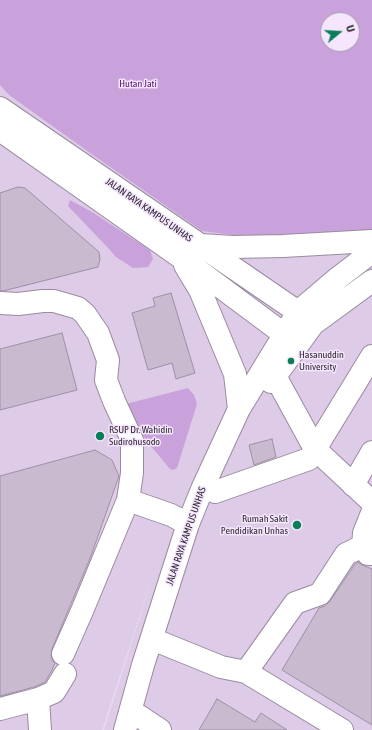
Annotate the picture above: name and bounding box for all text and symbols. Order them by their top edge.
north arrow [320,12,360,52]
text: U [344,24,357,34]
park label: Hutan Jati [119,78,157,90]
street label: JALAN RAYA KAMPUS UNHAS [103,175,195,245]
place label: Hasanuddin University [299,349,344,372]
marker: Hasanuddin University [286,356,296,366]
place label: RSUP Dr. Wahidin Sudirohusodo [109,424,172,448]
marker: RSUP Dr. Wahidin Sudirohusodo [94,430,106,442]
street label: JALAN RAYA KAMPUS UNHAS [164,485,208,587]
place label: Rumah Sakit Pendidikan Unhas [221,513,288,536]
marker: Rumah Sakit Pendidikan Unhas [291,519,303,531]

